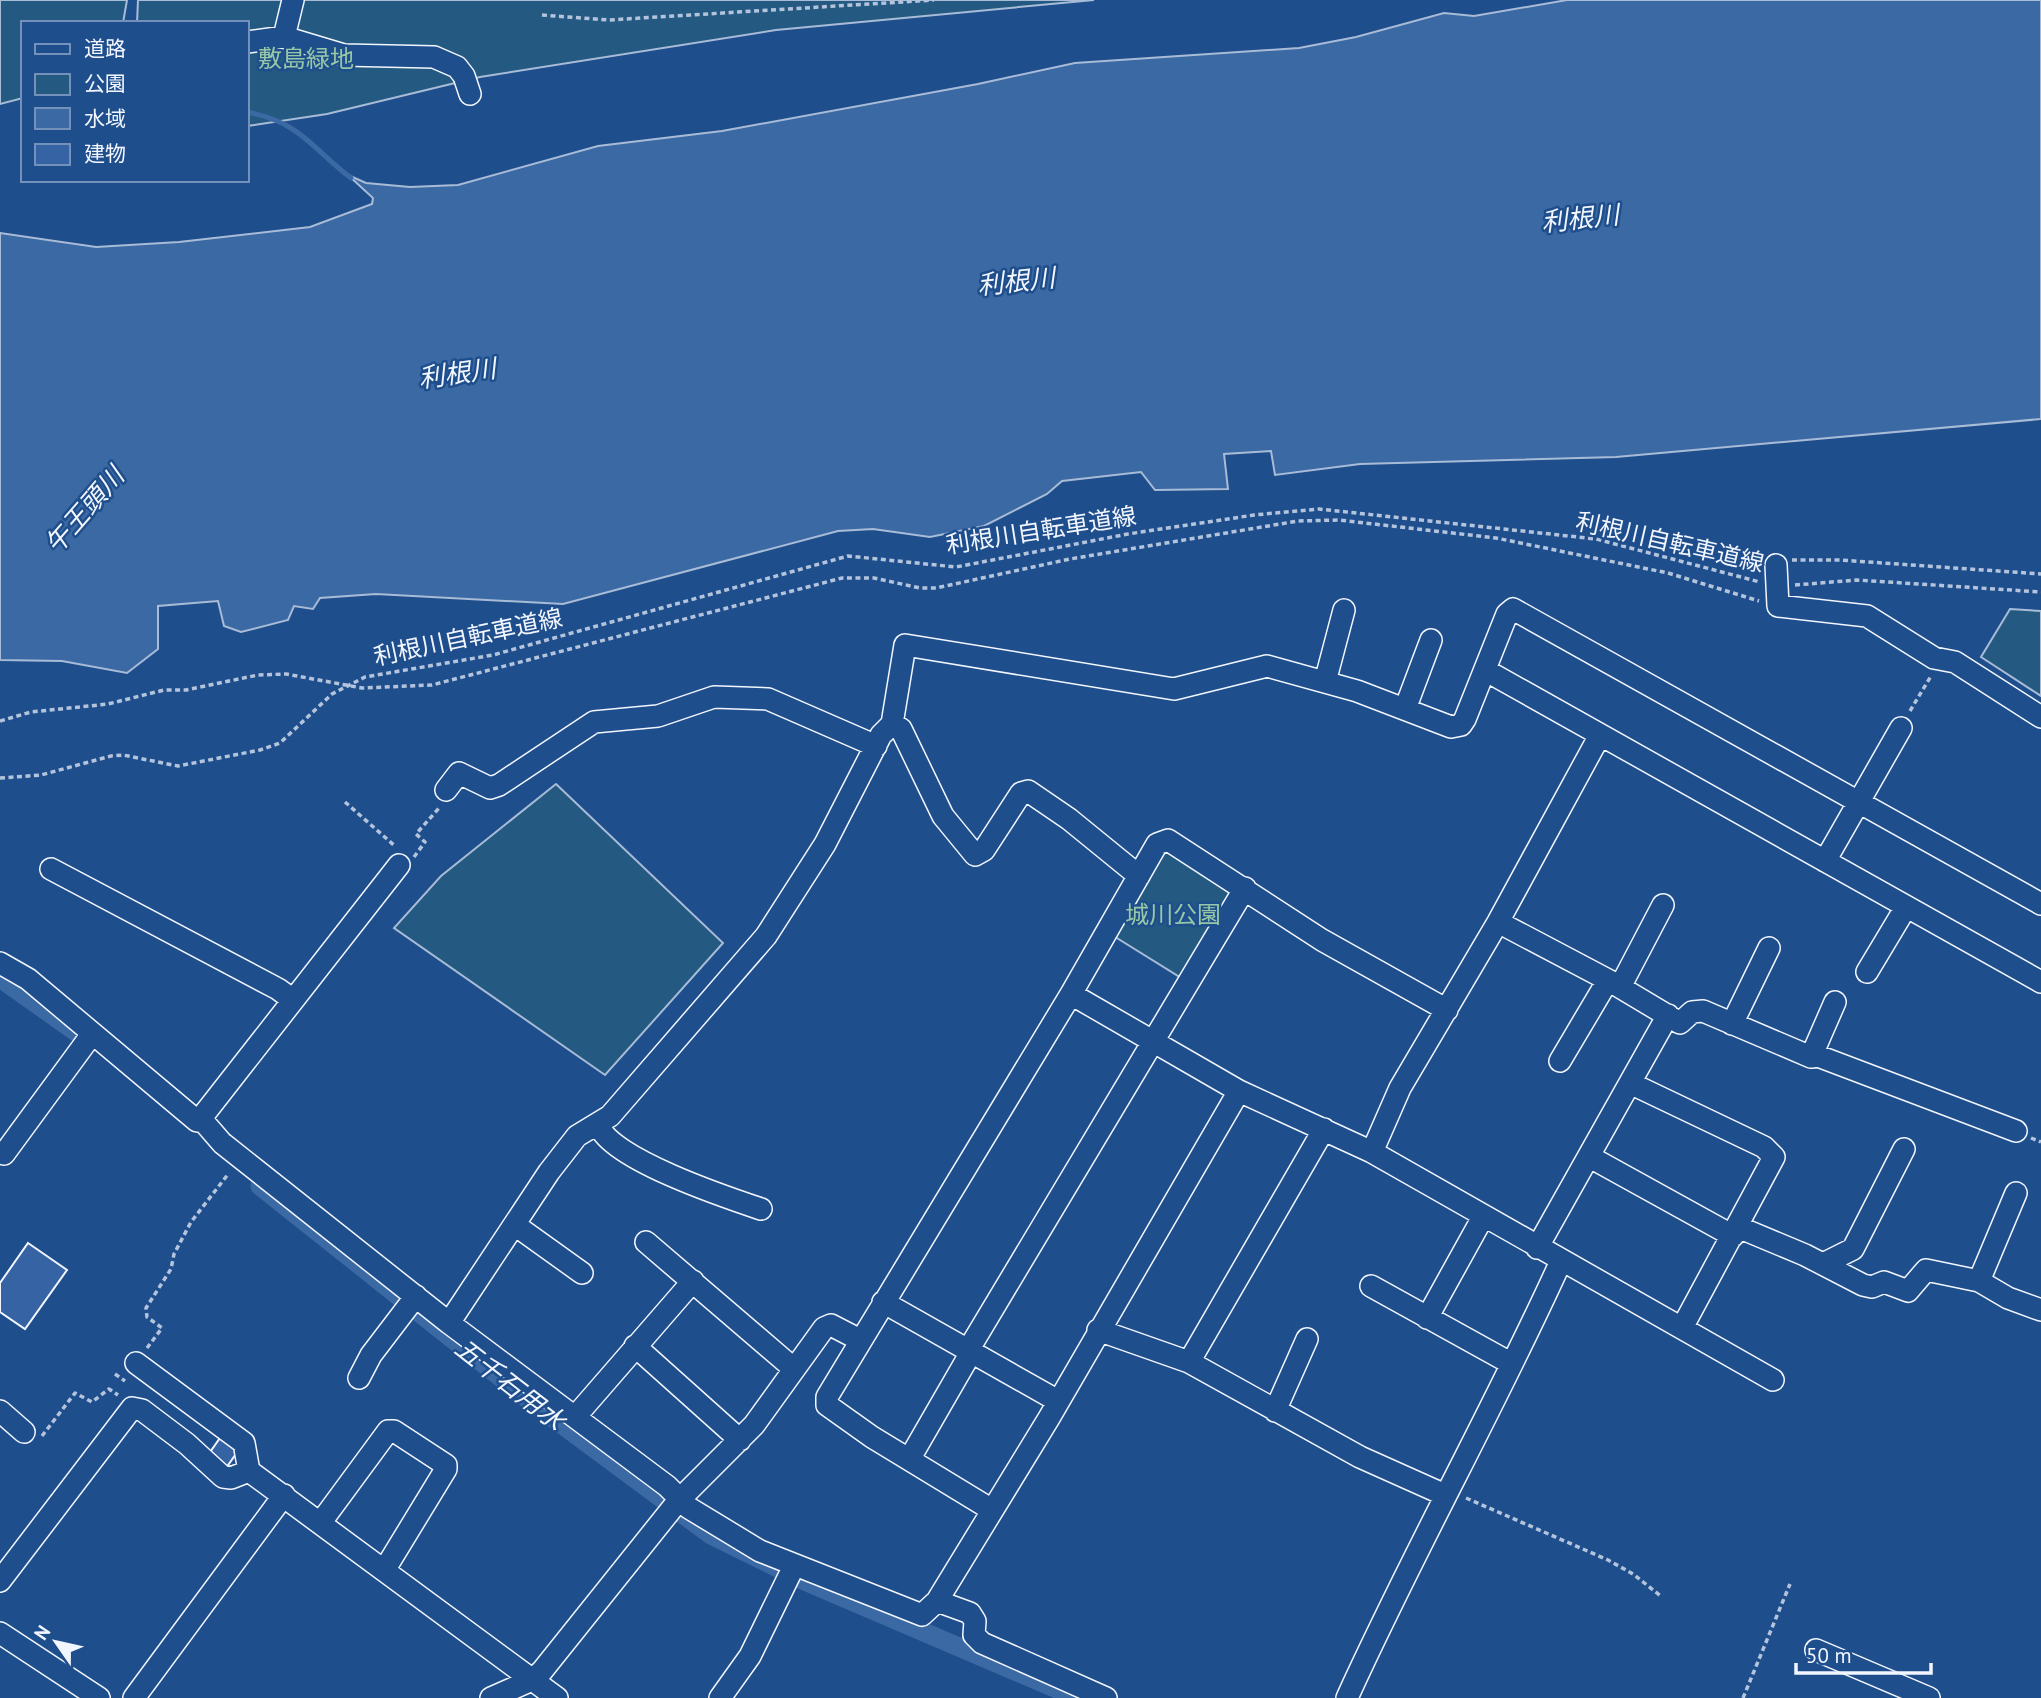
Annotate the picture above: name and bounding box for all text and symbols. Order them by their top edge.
legend [21,21,248,182]
text: 道路 [84,35,126,62]
park label: 敷島緑地 [258,43,354,74]
text: 公園 [84,70,126,97]
text: 水域 [84,105,126,132]
text: 建物 [84,140,126,167]
water label: 利根川 [1539,197,1623,238]
water label: 利根川 [975,260,1059,301]
water label: 利根川 [416,351,501,395]
water label: 午王頭川 [37,458,133,560]
street label: 利根川自転車道線 [944,500,1138,560]
street label: 利根川自転車道線 [1573,505,1767,579]
street label: 利根川自転車道線 [371,602,565,672]
park label: 城川公園 [1125,899,1221,930]
water label: 五千石用水 [449,1331,574,1439]
north arrow [21,1607,91,1677]
text: N [28,1621,55,1644]
scale bar [1796,1632,1931,1676]
text: 50 m [1806,1642,1852,1669]

